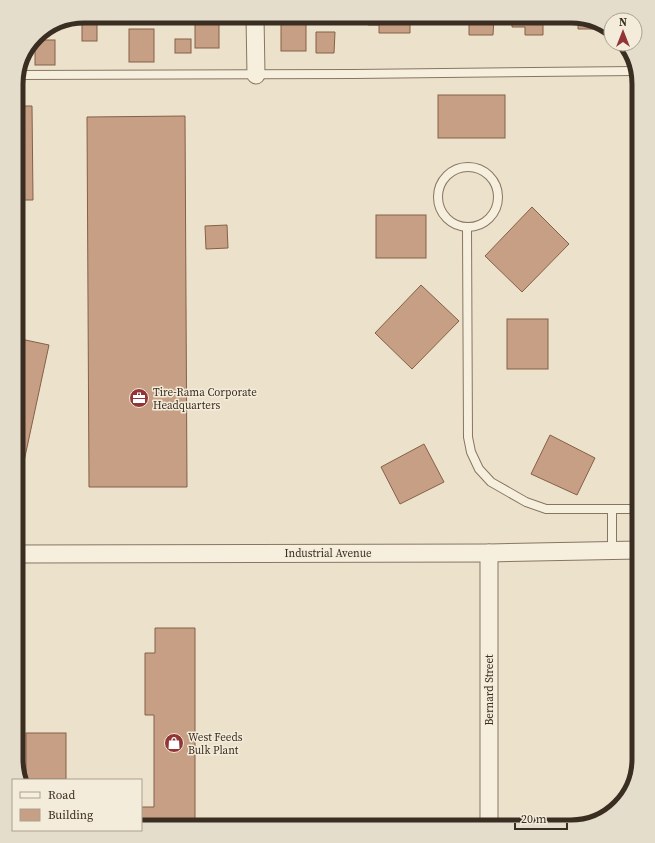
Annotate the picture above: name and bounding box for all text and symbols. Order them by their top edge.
north arrow [603,12,643,52]
text: N [619,15,627,30]
place label: Tire-Rama Corporate Headquarters [153,385,257,413]
office icon: Tire-Rama Corporate Headquarters [128,387,150,409]
street label: Industrial Avenue [284,546,372,561]
street label: Bernard Street [482,654,497,726]
place label: West Feeds Bulk Plant [188,730,243,758]
shop icon: West Feeds Bulk Plant [163,732,185,754]
legend [12,779,142,831]
text: Road [48,787,75,803]
scale bar [515,805,567,831]
text: Building [48,807,93,823]
text: 20 m [521,811,547,827]

